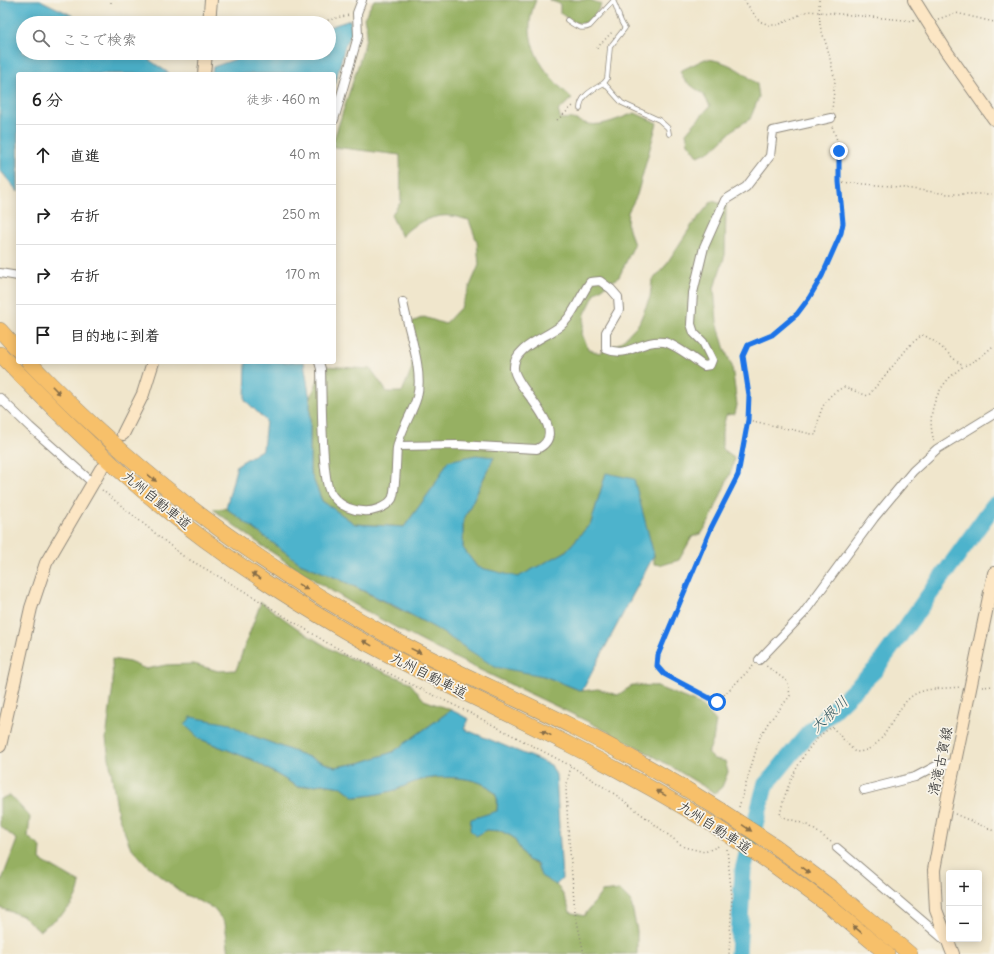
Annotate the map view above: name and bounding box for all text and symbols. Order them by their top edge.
search box [16,16,336,60]
icon: search [30,27,52,49]
text: ここで検索 [62,30,137,49]
text: 6 分 [32,89,63,111]
text: 徒歩 · 460 m [247,91,320,108]
route end [830,142,848,160]
icon: ahead [32,144,54,166]
text: 直進 [70,146,100,165]
text: 40 m [289,146,320,163]
icon: right [32,204,54,226]
text: 右折 [70,206,100,225]
text: 250 m [282,206,320,223]
icon: right [32,264,54,286]
text: 右折 [70,266,100,285]
text: 170 m [285,266,320,283]
icon: arrive [32,324,54,346]
text: 目的地に到着 [70,326,160,345]
one-way arrow [51,385,61,395]
street label: 九州自動車道 [119,467,195,533]
one-way arrow [147,473,158,482]
one-way arrow [250,572,262,579]
one-way arrow [297,583,309,590]
one-way arrow [361,639,373,646]
street label: 九州自動車道 [387,648,471,702]
one-way arrow [410,648,422,654]
water label: 大根川 [806,692,852,736]
route start [708,693,726,711]
street label: 清滝古賀線 [924,725,956,797]
one-way arrow [540,730,551,736]
one-way arrow [655,790,667,797]
street label: 九州自動車道 [675,797,755,857]
one-way arrow [742,824,753,832]
one-way arrow [801,865,812,874]
map controls [946,870,982,942]
button: + [946,870,982,906]
button: − [946,906,982,942]
one-way arrow [852,924,862,933]

